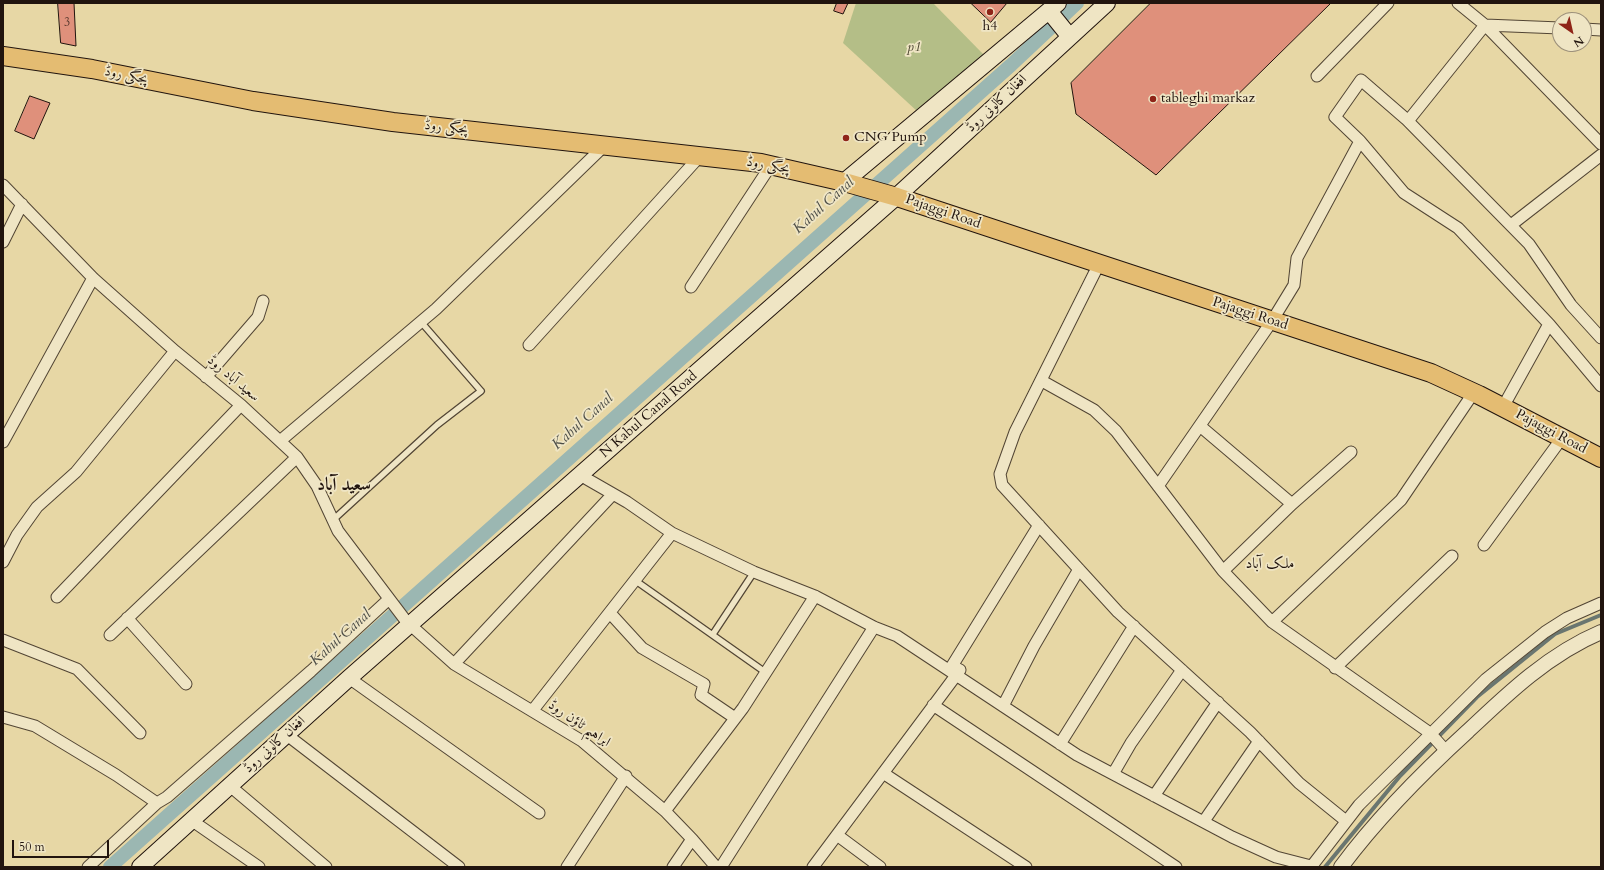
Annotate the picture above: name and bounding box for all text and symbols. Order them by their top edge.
marker: h4 [985,7,995,17]
north arrow [1552,12,1592,52]
house number: 3 [64,16,70,30]
place label: h4 [983,19,997,35]
text: N [1570,33,1587,50]
park label: p1 [907,40,921,56]
street label: پجگی روڈ [103,64,149,88]
street label: افغان کالونی روڈ [963,72,1031,136]
place label: tableghi markaz [1161,91,1255,107]
marker: tableghi markaz [1148,94,1158,104]
street label: پجگی روڈ [423,117,469,139]
place label: CNG Pump [854,130,927,146]
marker: CNG Pump [841,133,851,143]
street label: پجگی روڈ [745,154,791,178]
water label: Kabul Canal [790,174,858,238]
street label: Pajaggi Road [903,191,983,233]
street label: Pajaggi Road [1210,294,1290,334]
street label: سعید آباد روڈ [203,352,263,406]
street label: N Kabul Canal Road [597,368,701,462]
water label: Kabul Canal [549,390,617,454]
street label: Pajaggi Road [1512,406,1590,458]
district label: سعید آباد [317,475,371,497]
district label: ملک آباد [1246,556,1294,574]
water label: Kabul Canal [307,606,375,670]
street label: ابراہیم ٹاؤن روڈ [545,697,613,751]
street label: افغان کالونی روڈ [241,713,309,777]
scale bar [14,832,111,858]
text: 50 m [19,839,45,855]

